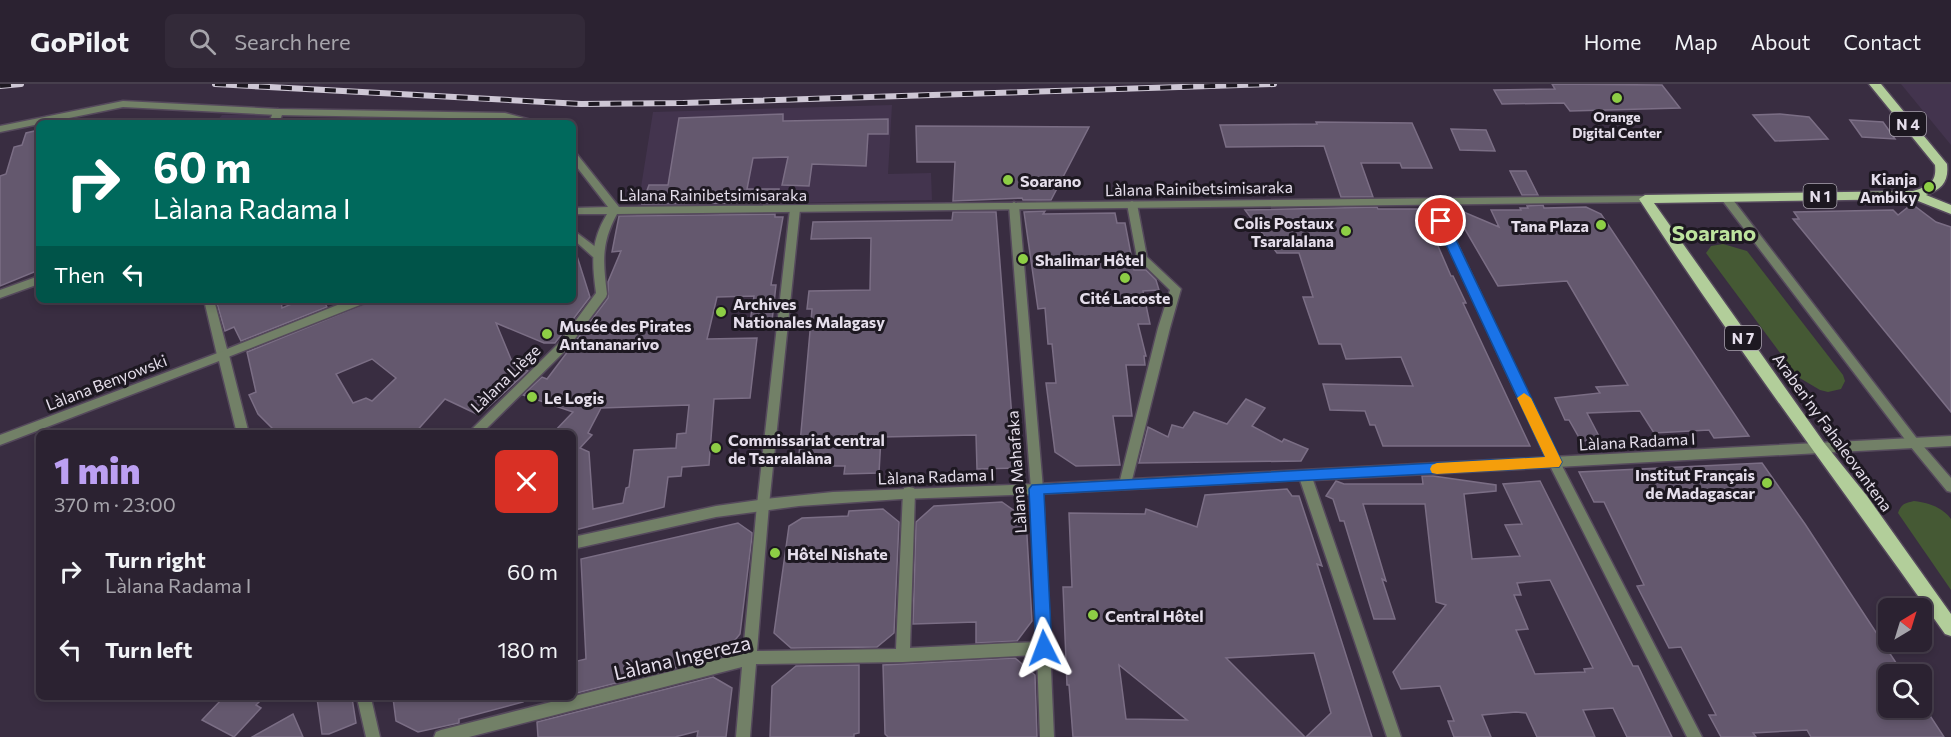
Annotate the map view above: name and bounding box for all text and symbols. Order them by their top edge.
search box [165,14,585,68]
text: GoPilot [30,24,129,58]
icon: search [186,25,219,58]
text: Search here [234,28,351,55]
text: Home [1584,29,1641,54]
text: Map [1674,29,1718,54]
text: About [1751,29,1810,54]
text: Contact [1843,29,1921,54]
marker: Orange Digital Center [1610,91,1624,105]
place label: Orange Digital Center [1572,108,1662,141]
road number: N 4 [1890,112,1926,136]
text: 60 m [153,140,252,192]
icon: right [54,144,132,222]
place label: Kianja Ambiky [1860,169,1917,206]
place label: Soarano [1020,171,1082,190]
marker: Soarano [1001,173,1015,187]
street label: Làlana Rainibetsimisaraka [1105,177,1293,199]
marker: Kianja Ambiky [1922,180,1936,194]
road number: N 1 [1804,184,1836,208]
street label: Làlana Rainibetsimisaraka [619,185,807,204]
text: Làlana Radama I [153,192,350,225]
pin [1415,195,1466,246]
icon: arrive [1424,204,1457,237]
place label: Colis Postaux Tsaralalana [1234,213,1334,250]
place label: Tana Plaza [1511,216,1589,235]
marker: Tana Plaza [1594,218,1608,232]
district label: Soarano [1672,219,1756,246]
marker: Colis Postaux Tsaralalana [1339,224,1353,238]
place label: Shalimar Hôtel [1035,250,1144,269]
marker: Shalimar Hôtel [1016,252,1030,266]
icon: left [117,258,150,291]
text: Then [54,261,105,288]
marker: Cité Lacoste [1118,271,1132,285]
place label: Cité Lacoste [1080,288,1170,307]
place label: Archives Nationales Malagasy [733,294,885,331]
marker: Archives Nationales Malagasy [714,305,728,319]
place label: Musée des Pirates Antananarivo [559,316,691,353]
road number: N 7 [1725,326,1761,350]
marker: Musée des Pirates Antananarivo [540,327,554,341]
street label: Làlana Liège [466,340,544,416]
street label: Araben'ny Fahaleovantena [1769,349,1897,515]
street label: Làlana Benyowski [43,350,169,414]
place label: Le Logis [544,388,604,407]
marker: Le Logis [525,390,539,404]
street label: Làlana Mahafaka [1002,410,1030,534]
street label: Làlana Radama I [1578,428,1696,454]
place label: Commissariat central de Tsaralalàna [728,430,885,467]
marker: Commissariat central de Tsaralalàna [709,441,723,455]
text: 1 min [54,447,140,491]
button: close [495,450,558,513]
street label: Làlana Radama I [877,464,995,488]
place label: Institut Français de Madagascar [1635,465,1755,502]
marker: Institut Français de Madagascar [1760,476,1774,490]
text: 370 m · 23:00 [54,492,176,516]
place label: Hôtel Nishate [787,544,888,563]
text: Turn right [105,546,206,573]
marker: Hôtel Nishate [768,546,782,560]
icon: right [54,555,87,588]
text: 60 m [507,558,558,585]
text: Làlana Radama I [105,573,251,597]
north arrow [1878,598,1932,652]
map controls [1878,598,1932,718]
place label: Central Hôtel [1105,606,1204,625]
marker: Central Hôtel [1086,608,1100,622]
position arrow [1012,616,1076,680]
street label: Làlana Ingereza [611,630,753,684]
icon: left [54,633,87,666]
text: Turn left [105,636,192,663]
text: 180 m [497,636,558,663]
button: search [1878,664,1932,718]

